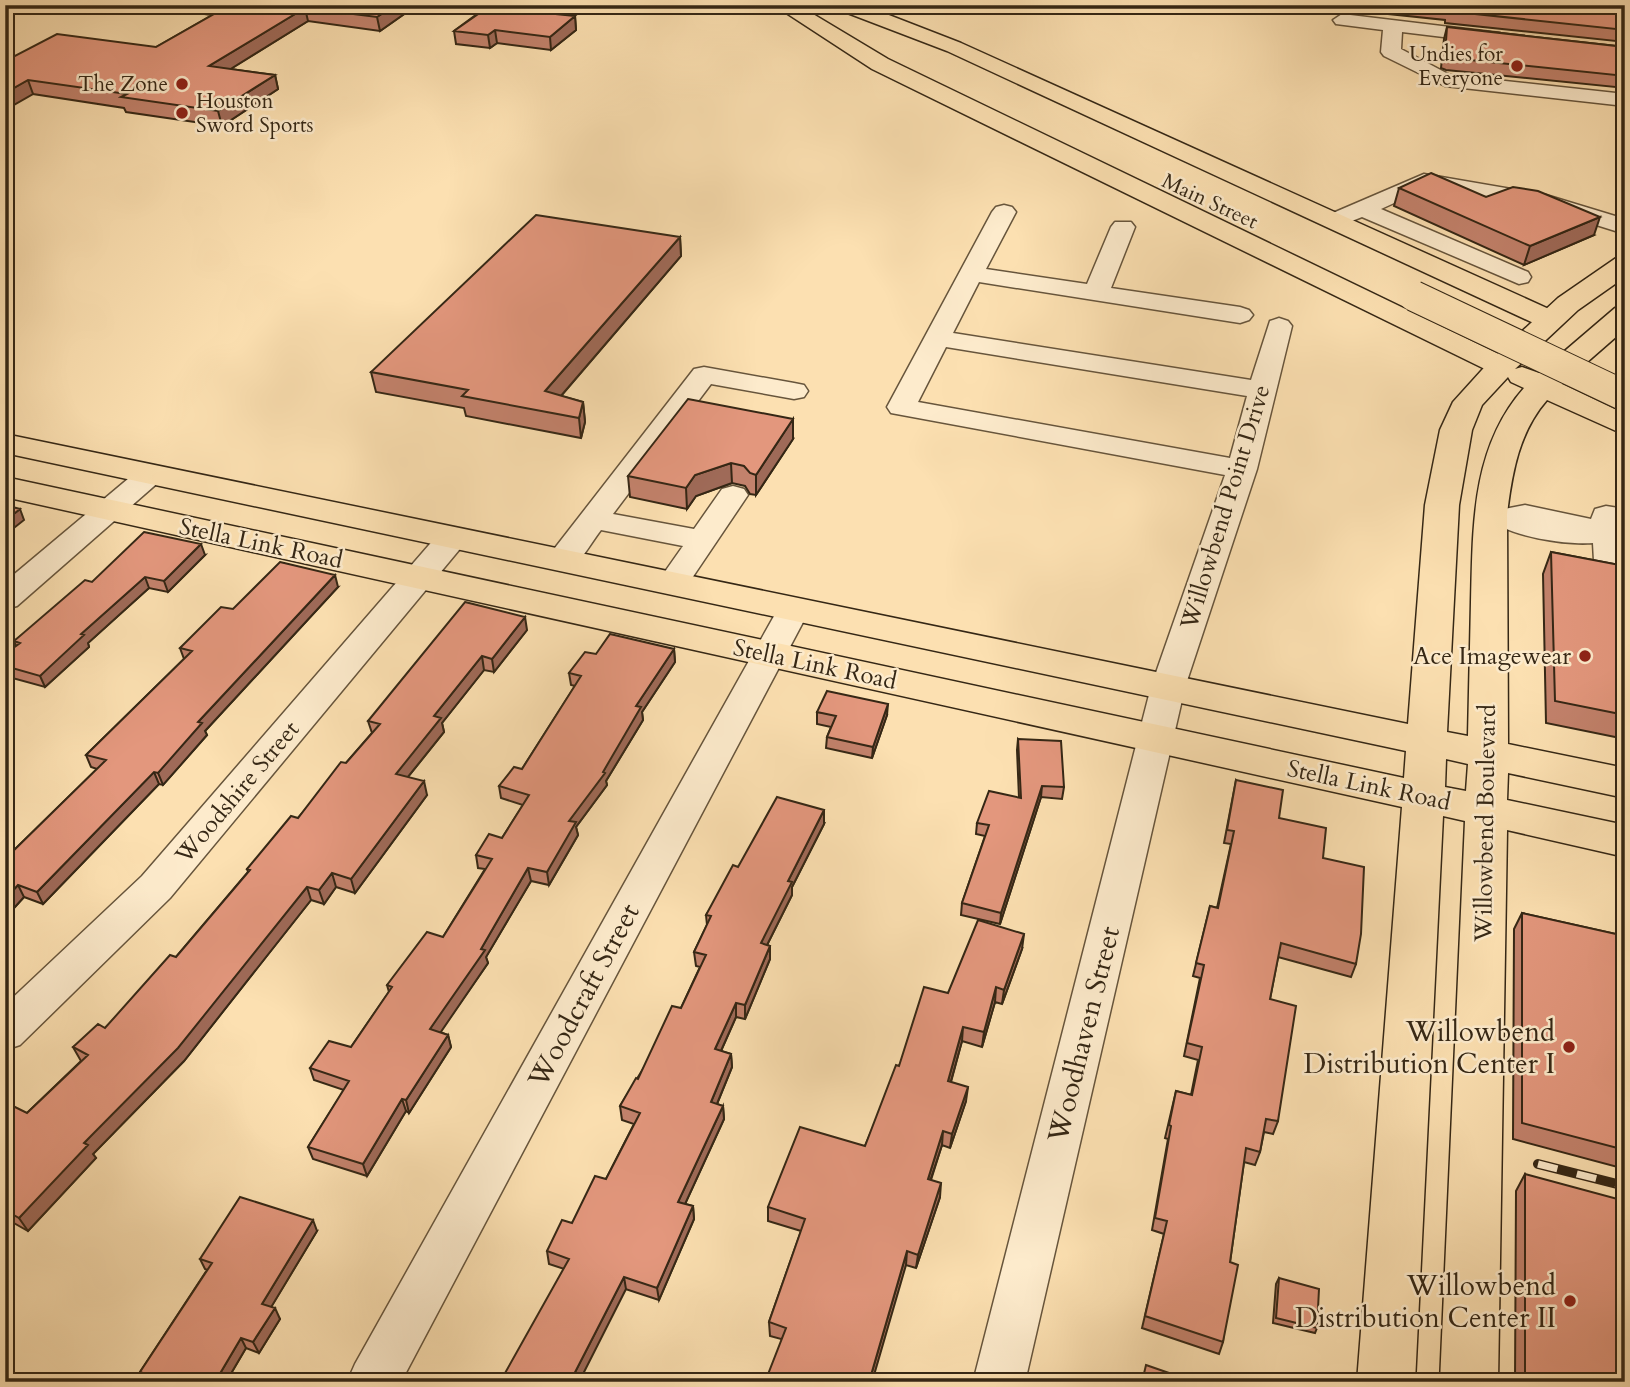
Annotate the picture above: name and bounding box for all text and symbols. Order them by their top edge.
place label: Undies for Everyone [1409,40,1503,93]
marker: Undies for Everyone [1509,58,1525,74]
place label: The Zone [78,70,168,99]
marker: The Zone [174,76,190,92]
place label: Houston Sword Sports [196,87,314,140]
marker: Houston Sword Sports [174,105,190,121]
street label: Main Street [1157,167,1263,236]
street label: Willowbend Point Drive [1172,381,1278,634]
street label: Stella Link Road [176,510,346,577]
street label: Stella Link Road [730,631,900,698]
place label: Ace Imagewear [1413,640,1571,673]
marker: Ace Imagewear [1577,648,1593,664]
street label: Willowbend Boulevard [1467,704,1504,943]
street label: Woodshire Street [167,714,307,871]
street label: Stella Link Road [1284,752,1454,819]
street label: Woodcraft Street [519,897,648,1095]
street label: Woodhaven Street [1039,922,1129,1147]
place label: Willowbend Distribution Center I [1304,1013,1555,1083]
marker: Willowbend Distribution Center I [1561,1039,1577,1055]
place label: Willowbend Distribution Center II [1295,1267,1556,1337]
marker: Willowbend Distribution Center II [1562,1293,1578,1309]

